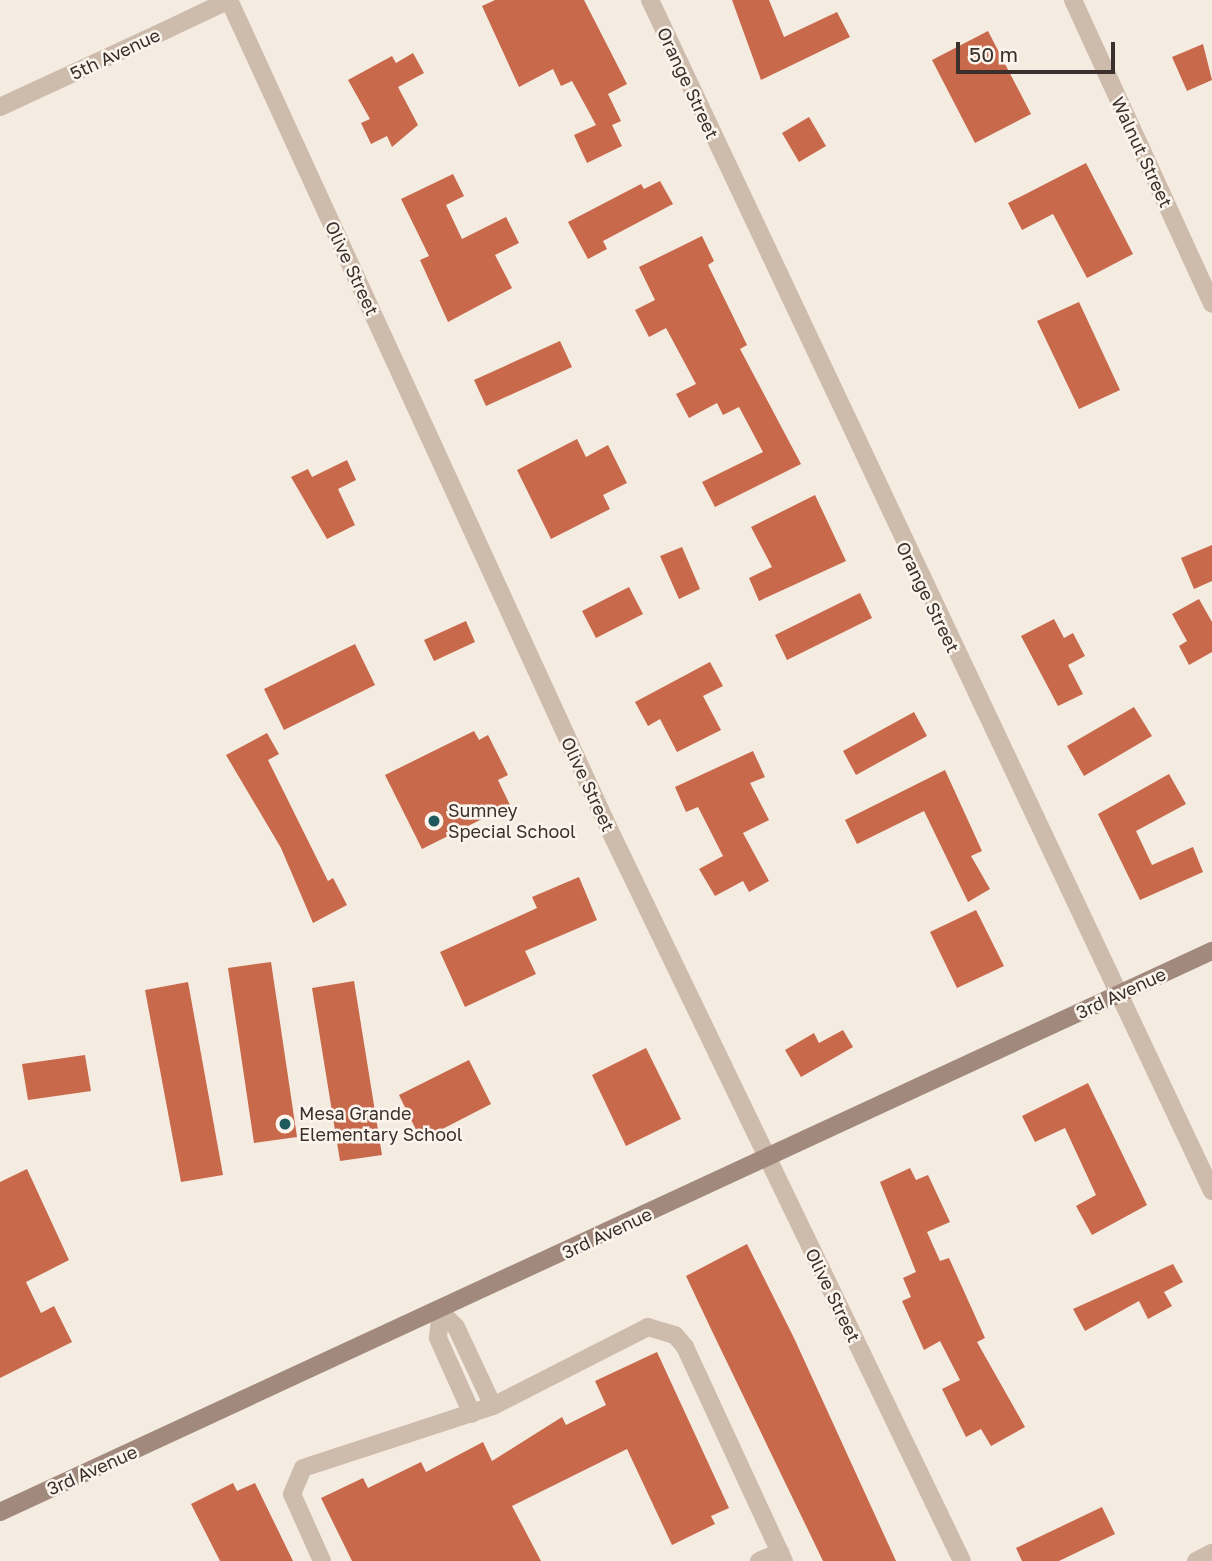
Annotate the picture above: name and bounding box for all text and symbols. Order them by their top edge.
street label: 5th Avenue [67,24,163,84]
street label: Orange Street [653,24,723,142]
scale bar [960,28,1119,72]
text: 50 m [969,41,1018,67]
street label: Walnut Street [1107,93,1177,211]
street label: Olive Street [321,217,383,319]
street label: Orange Street [892,538,964,656]
street label: Olive Street [557,733,619,835]
place label: Sumney Special School [448,800,576,842]
marker: Sumney Special School [426,813,442,829]
street label: 3rd Avenue [1073,963,1169,1023]
place label: Mesa Grande Elementary School [299,1103,463,1146]
marker: Mesa Grande Elementary School [277,1116,293,1132]
street label: 3rd Avenue [559,1203,655,1263]
street label: Olive Street [801,1244,865,1346]
street label: 3rd Avenue [44,1441,140,1499]

